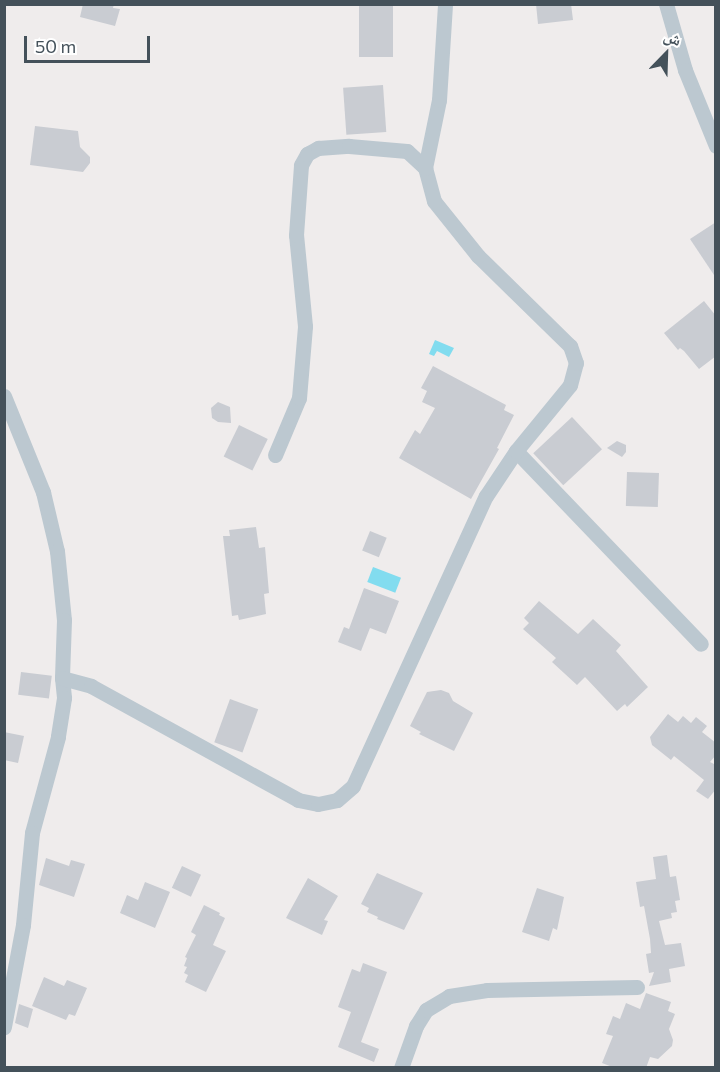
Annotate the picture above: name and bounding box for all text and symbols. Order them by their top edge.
scale bar [27,24,153,62]
north arrow [636,24,696,84]
text: ش [662,25,685,49]
text: 50 m [35,35,76,57]

